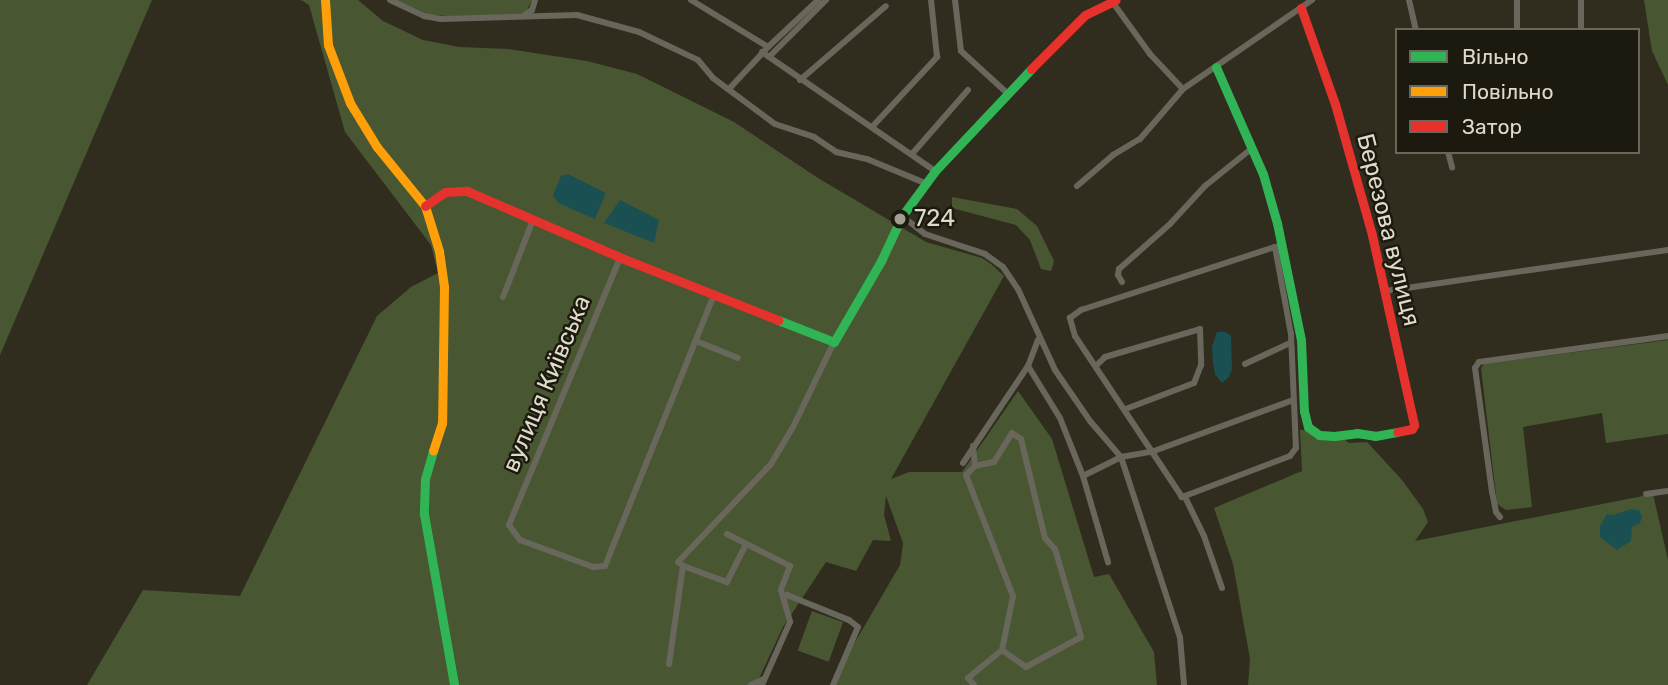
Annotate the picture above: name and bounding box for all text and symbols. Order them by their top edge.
legend [1395,28,1640,154]
text: Вільно [1462,44,1529,69]
text: Повільно [1462,79,1553,104]
text: Затор [1462,114,1522,139]
street label: Березова вулиця [1350,131,1426,329]
place label: 724 [914,205,955,233]
marker: 724 [892,211,908,227]
street label: вулиця Київська [497,291,597,477]

